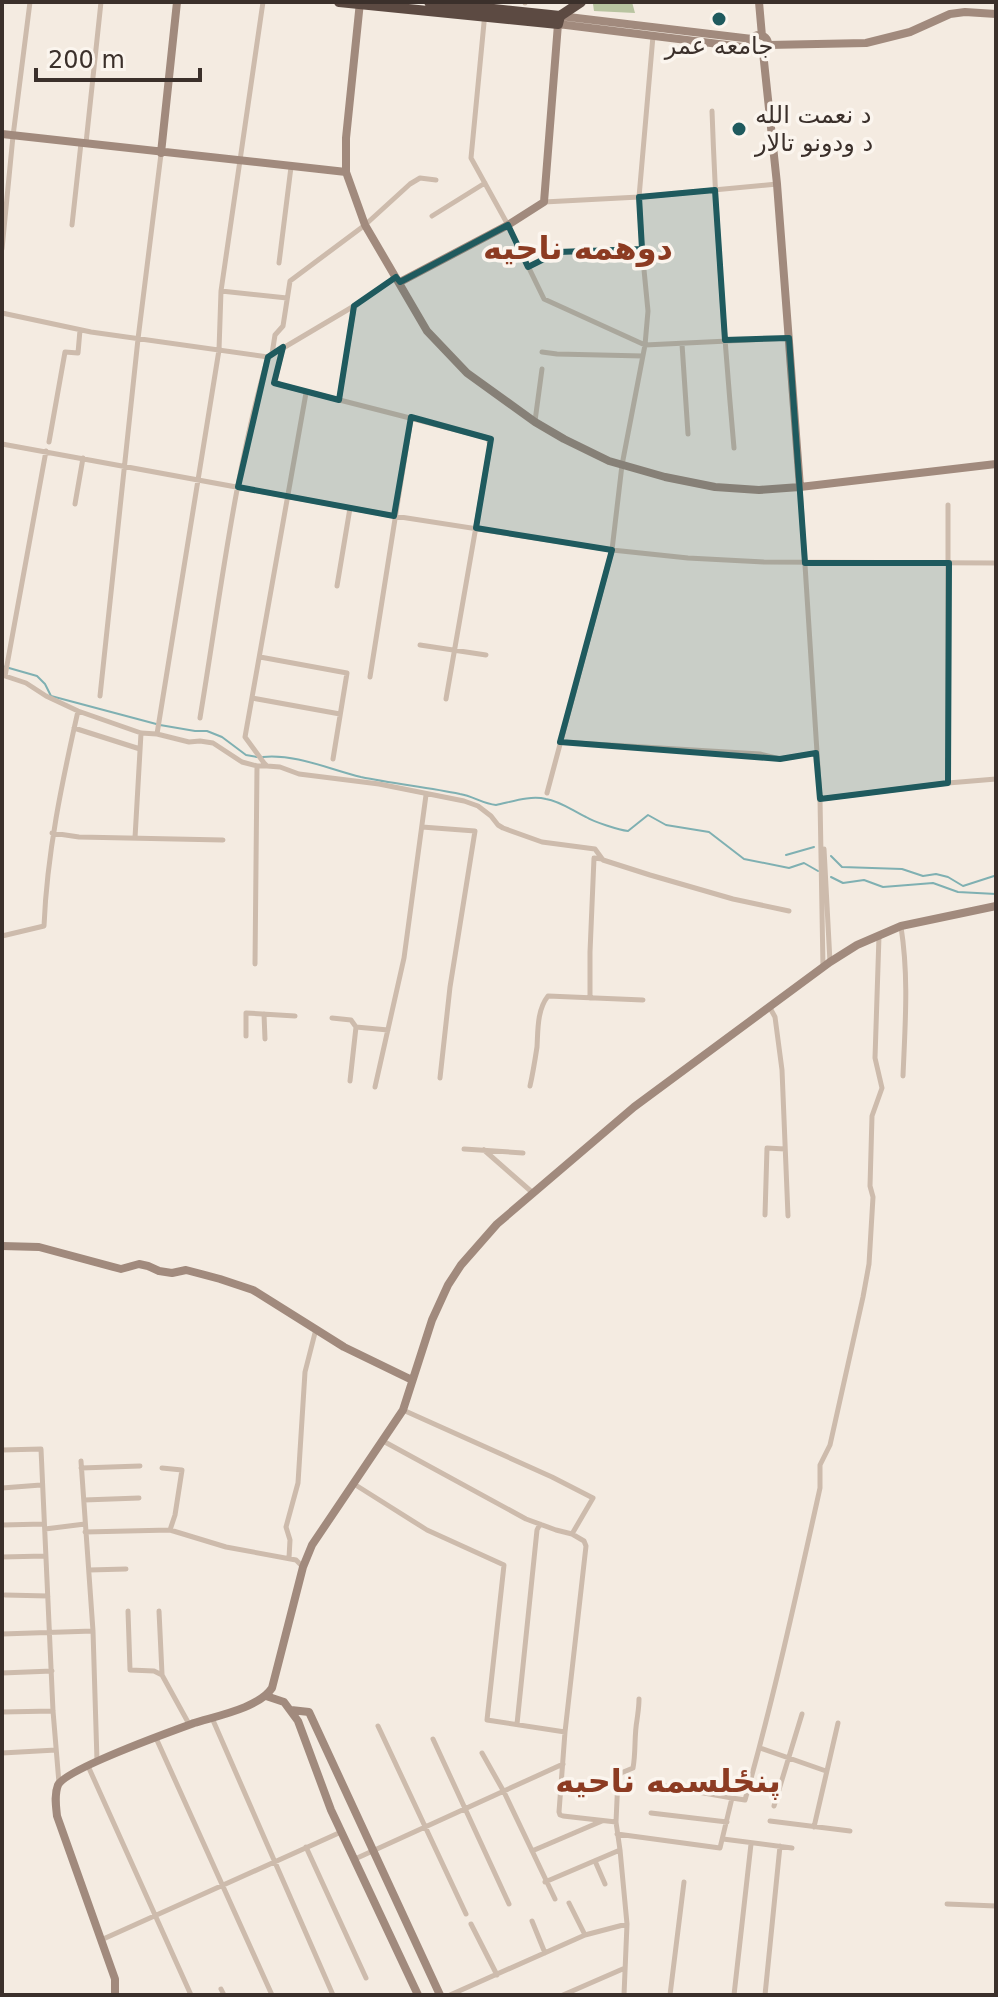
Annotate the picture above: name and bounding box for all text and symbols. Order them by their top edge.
marker: جامعه عمر [710,10,728,28]
scale bar [36,32,200,82]
place label: جامعه عمر [664,32,773,60]
text: 200 m [48,46,125,74]
place label: د نعمت الله د ودونو تالار [754,101,873,157]
marker: د نعمت الله د ودونو تالار [730,120,748,138]
district label: دوهمه ناحیه [483,229,673,267]
district label: پنځلسمه ناحیه [555,1762,781,1800]

